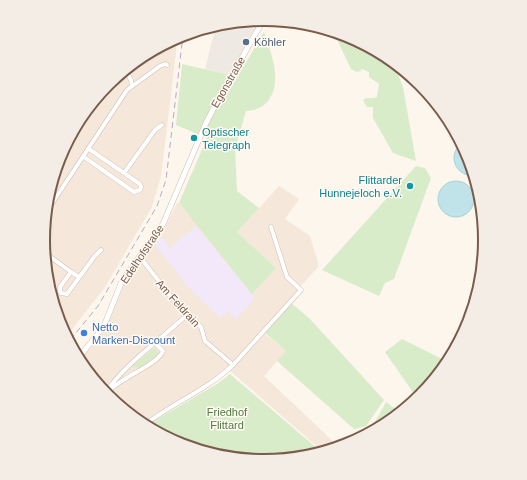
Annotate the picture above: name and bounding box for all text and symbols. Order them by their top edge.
place label: Köhler [254,36,286,48]
marker: Köhler [241,37,251,47]
street label: Egonstraße [209,54,247,110]
place label: Optischer Telegraph [202,126,250,151]
marker: Optischer Telegraph [189,133,199,143]
place label: Flittarder Hunnejeloch e.V. [319,174,402,199]
marker: Flittarder Hunnejeloch e.V. [405,181,415,191]
street label: Edelhofstraße [118,222,166,286]
street label: Am Feldrain [154,277,202,329]
place label: Netto Marken-Discount [92,321,175,346]
marker: Netto Marken-Discount [79,328,89,338]
park label: Friedhof Flittard [207,406,248,431]

